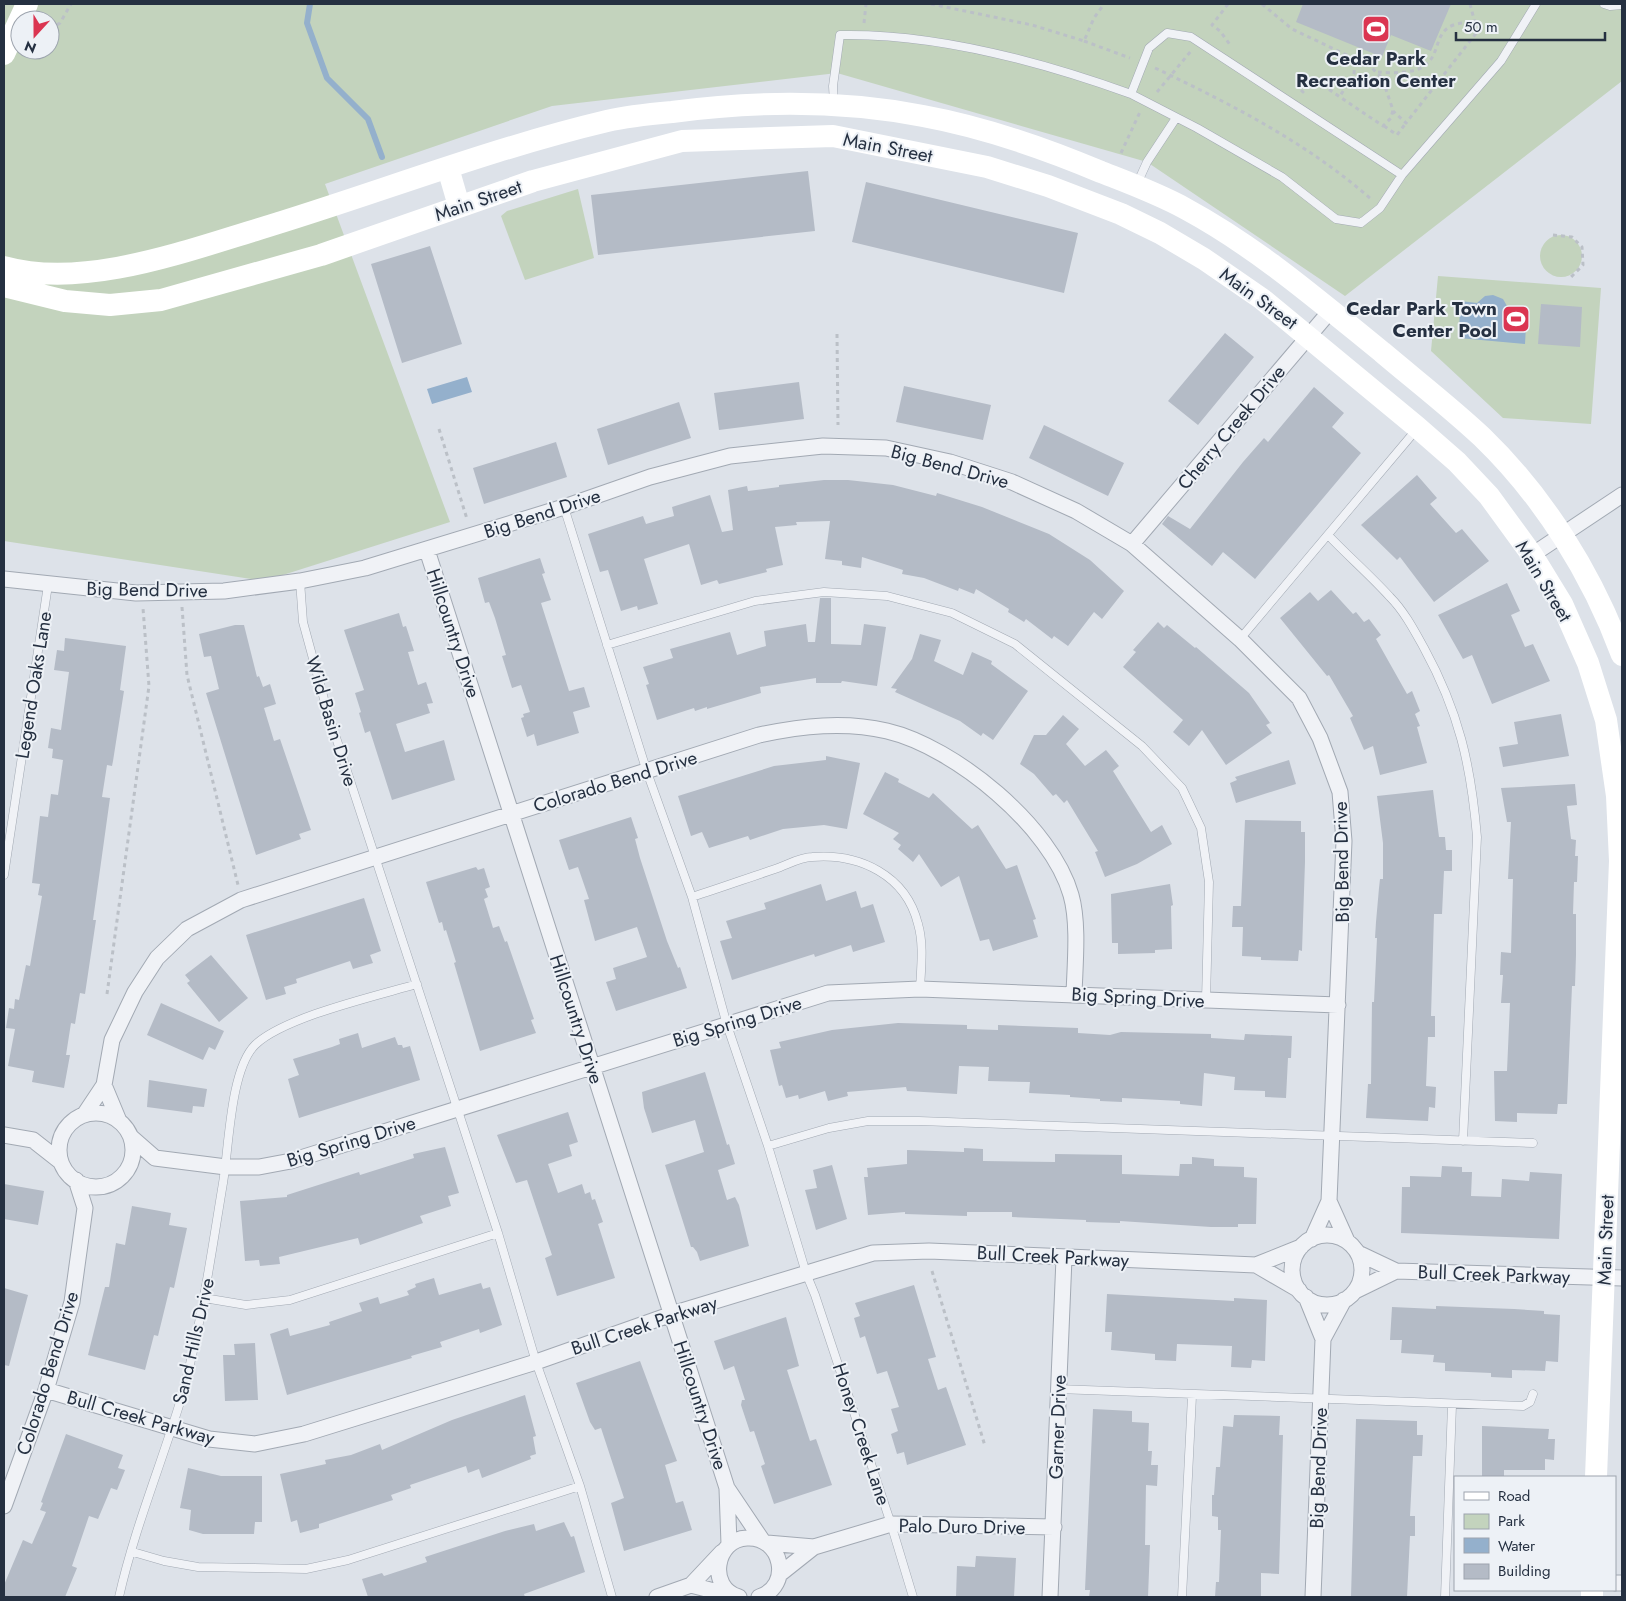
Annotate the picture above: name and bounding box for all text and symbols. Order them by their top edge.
north arrow [10,10,60,60]
scale bar [1456,10,1605,42]
sports icon: Cedar Park Recreation Center [1361,14,1391,44]
text: 50 m [1464,16,1498,38]
text: N [22,36,39,58]
place label: Cedar Park Recreation Center [1296,45,1456,94]
street label: Main Street [841,126,935,169]
street label: Main Street [431,173,526,228]
street label: Main Street [1214,261,1304,336]
place label: Cedar Park Town Center Pool [1346,295,1497,344]
sports icon: Cedar Park Town Center Pool [1501,304,1531,334]
street label: Cherry Creek Drive [1171,359,1292,496]
street label: Big Bend Drive [888,438,1012,495]
street label: Big Bend Drive [480,482,604,545]
street label: Main Street [1509,536,1579,627]
street label: Hillcountry Drive [420,565,487,702]
street label: Big Bend Drive [86,575,208,604]
street label: Legend Oaks Lane [9,609,58,761]
street label: Wild Basin Drive [299,653,364,790]
street label: Colorado Bend Drive [530,744,700,819]
street label: Big Bend Drive [1327,801,1356,923]
street label: Hillcountry Drive [543,951,610,1088]
street label: Big Spring Drive [1071,981,1206,1014]
street label: Big Spring Drive [669,989,805,1054]
street label: Big Spring Drive [283,1109,419,1174]
street label: Main Street [1590,1194,1621,1286]
street label: Bull Creek Parkway [976,1239,1130,1274]
street label: Bull Creek Parkway [1417,1258,1571,1291]
street label: Sand Hills Drive [166,1275,221,1407]
street label: Colorado Bend Drive [10,1288,85,1458]
street label: Bull Creek Parkway [568,1289,721,1362]
street label: Hillcountry Drive [667,1337,734,1474]
street label: Honey Creek Lane [826,1360,897,1509]
street label: Garner Drive [1042,1374,1073,1480]
street label: Bull Creek Parkway [64,1384,218,1452]
street label: Big Bend Drive [1303,1407,1334,1529]
legend [1454,1476,1616,1591]
text: Road [1498,1485,1530,1507]
text: Park [1498,1510,1525,1532]
street label: Palo Duro Drive [898,1512,1026,1541]
text: Water [1498,1535,1536,1557]
text: Building [1498,1560,1550,1582]

